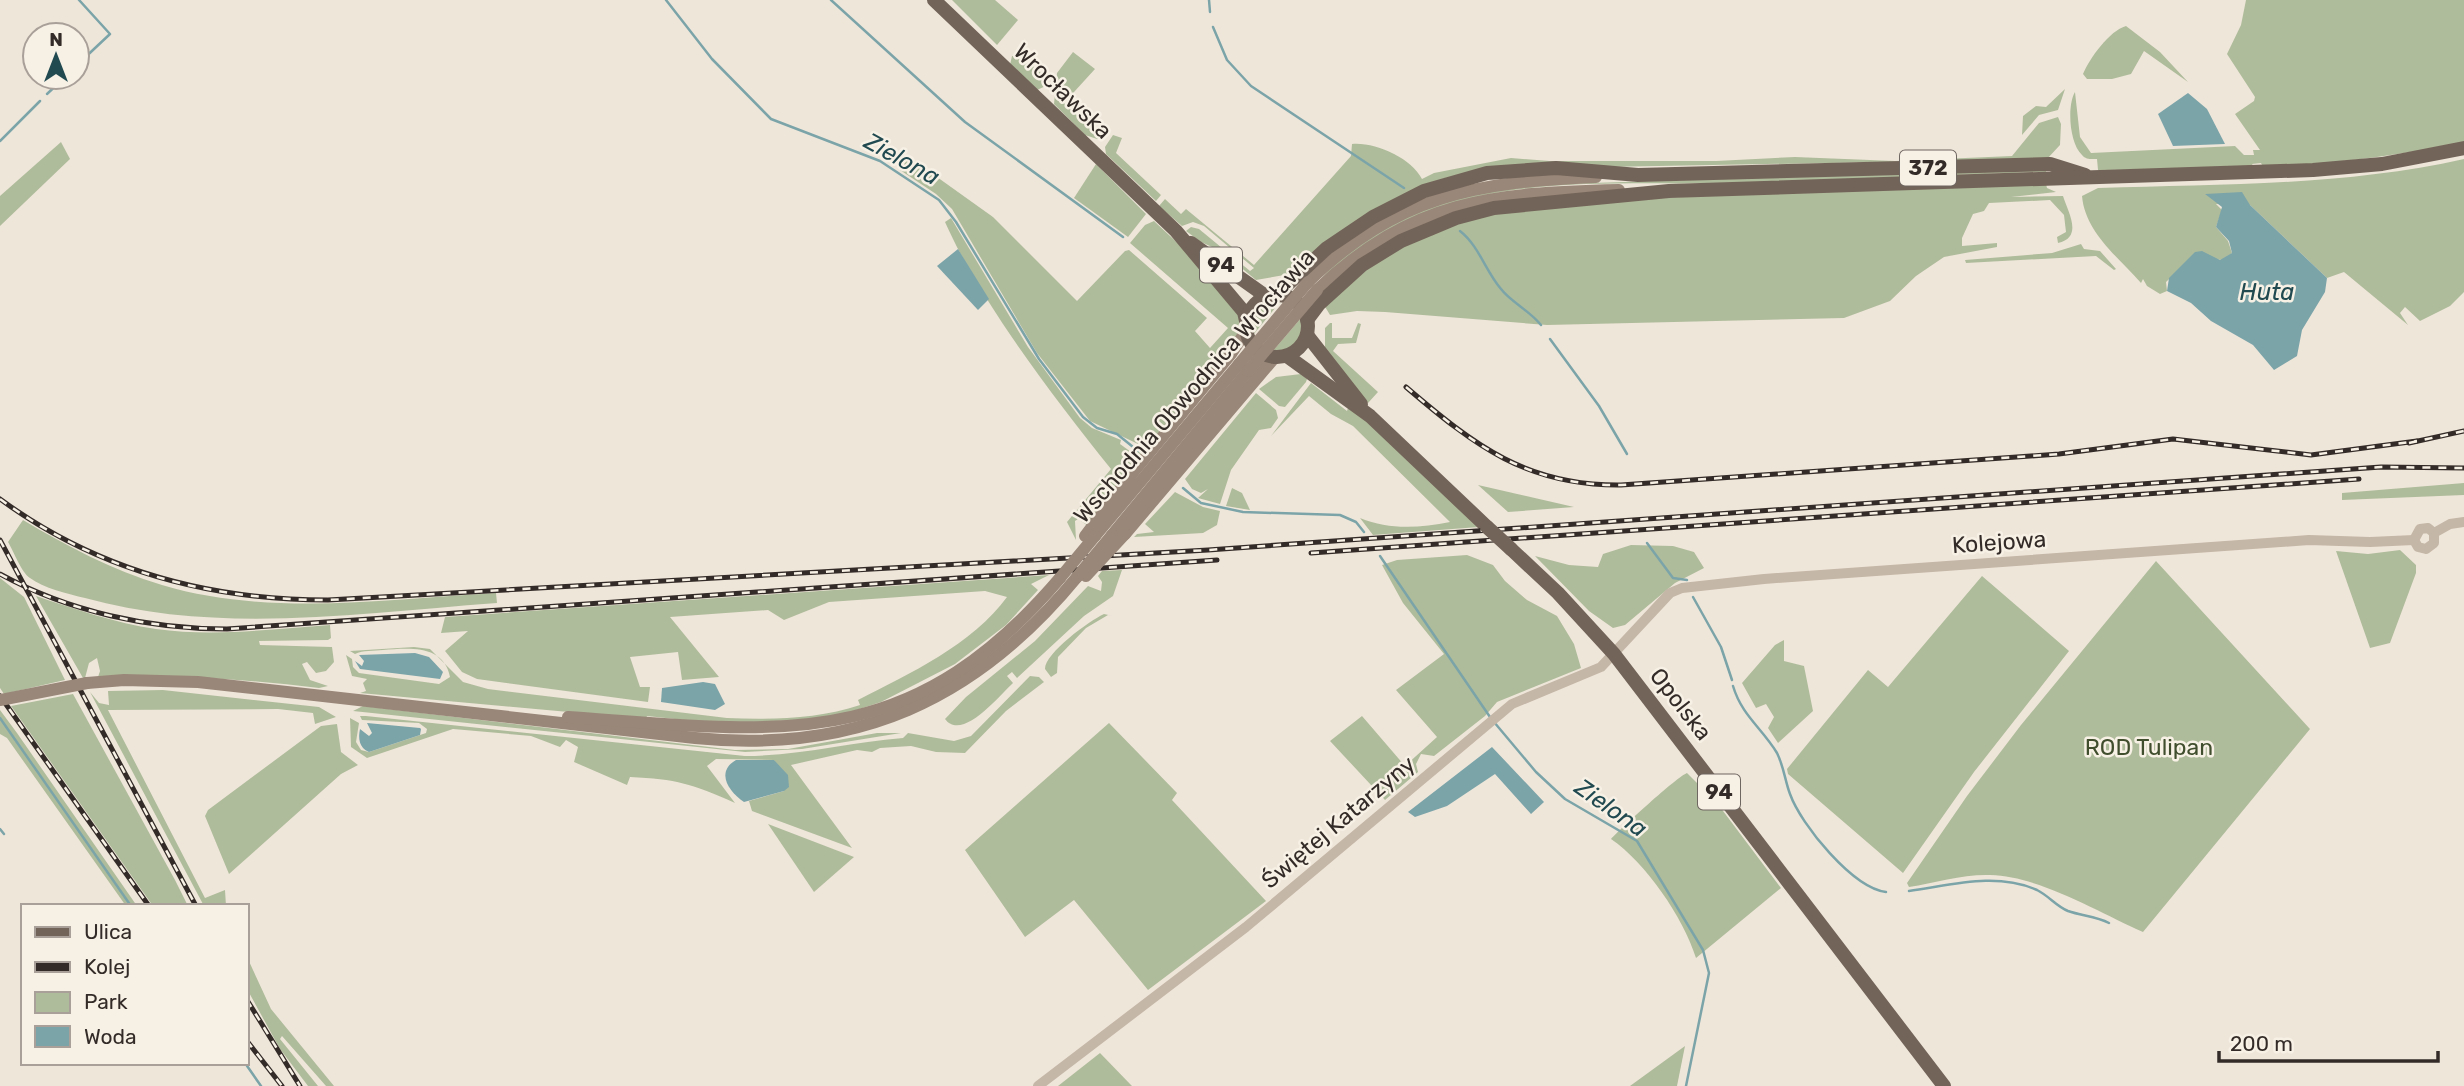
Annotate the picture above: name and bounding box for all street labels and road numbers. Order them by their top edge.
street label: Wrocławska [1008,37,1118,145]
road number: 372 [1900,150,1956,186]
street label: Wschodnia Obwodnica Wrocławia [1067,243,1321,529]
road number: 94 [1200,247,1242,282]
street label: Kolejowa [1951,525,2047,559]
street label: Opolska [1644,662,1718,746]
street label: Świętej Katarzyny [1256,749,1421,894]
road number: 94 [1698,774,1740,810]

